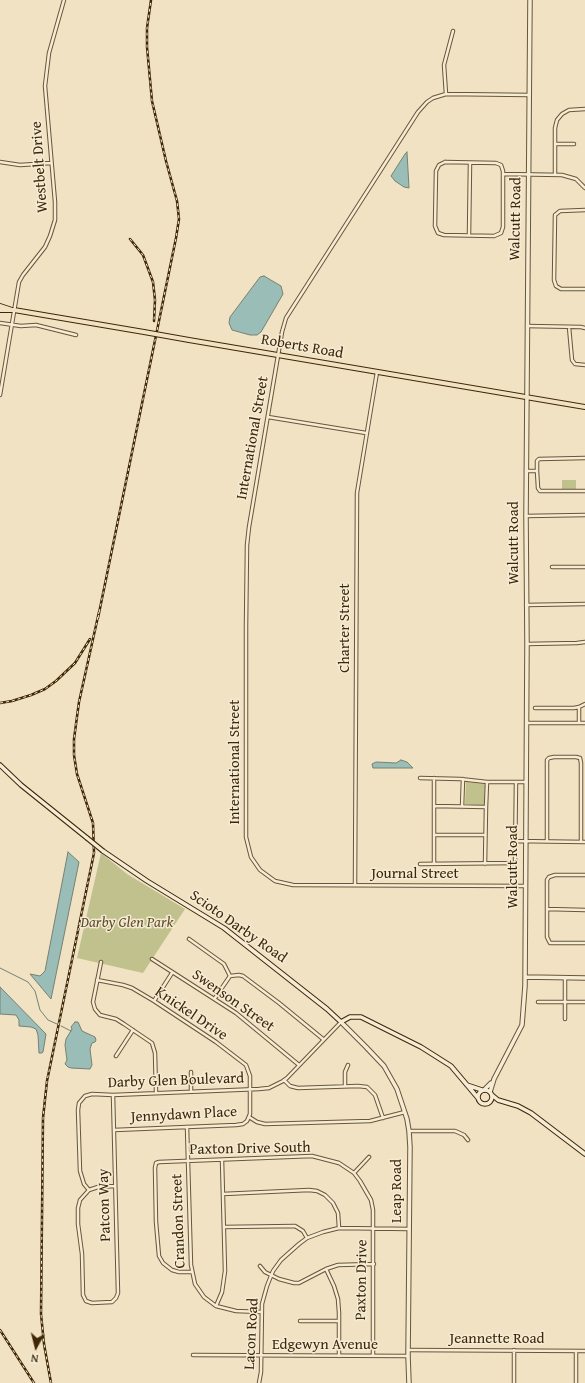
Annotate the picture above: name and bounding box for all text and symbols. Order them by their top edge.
street label: Westbelt Drive [28,121,52,213]
street label: Walcutt Road [506,177,526,261]
street label: Roberts Road [259,331,345,363]
street label: International Street [233,375,273,501]
street label: Walcutt Road [505,501,523,585]
street label: Charter Street [336,583,354,673]
street label: International Street [226,699,244,825]
street label: Walcutt Road [504,825,522,909]
street label: Journal Street [371,865,459,883]
street label: Scioto Darby Road [186,887,290,967]
park label: Darby Glen Park [81,914,173,932]
street label: Swenson Street [188,966,278,1036]
street label: Knickel Drive [151,983,231,1045]
street label: Darby Glen Boulevard [107,1070,245,1092]
street label: Jennydawn Place [130,1103,238,1127]
street label: Paxton Drive South [189,1139,311,1159]
street label: Leap Road [388,1159,406,1223]
street label: Patcon Way [95,1168,115,1242]
street label: Crandon Street [168,1173,190,1269]
street label: Paxton Drive [352,1239,372,1321]
street label: Lacon Road [241,1298,263,1370]
north arrow [16,1327,56,1367]
street label: Jeannette Road [449,1330,545,1348]
street label: Edgewyn Avenue [272,1336,378,1354]
text: N [30,1351,39,1367]

